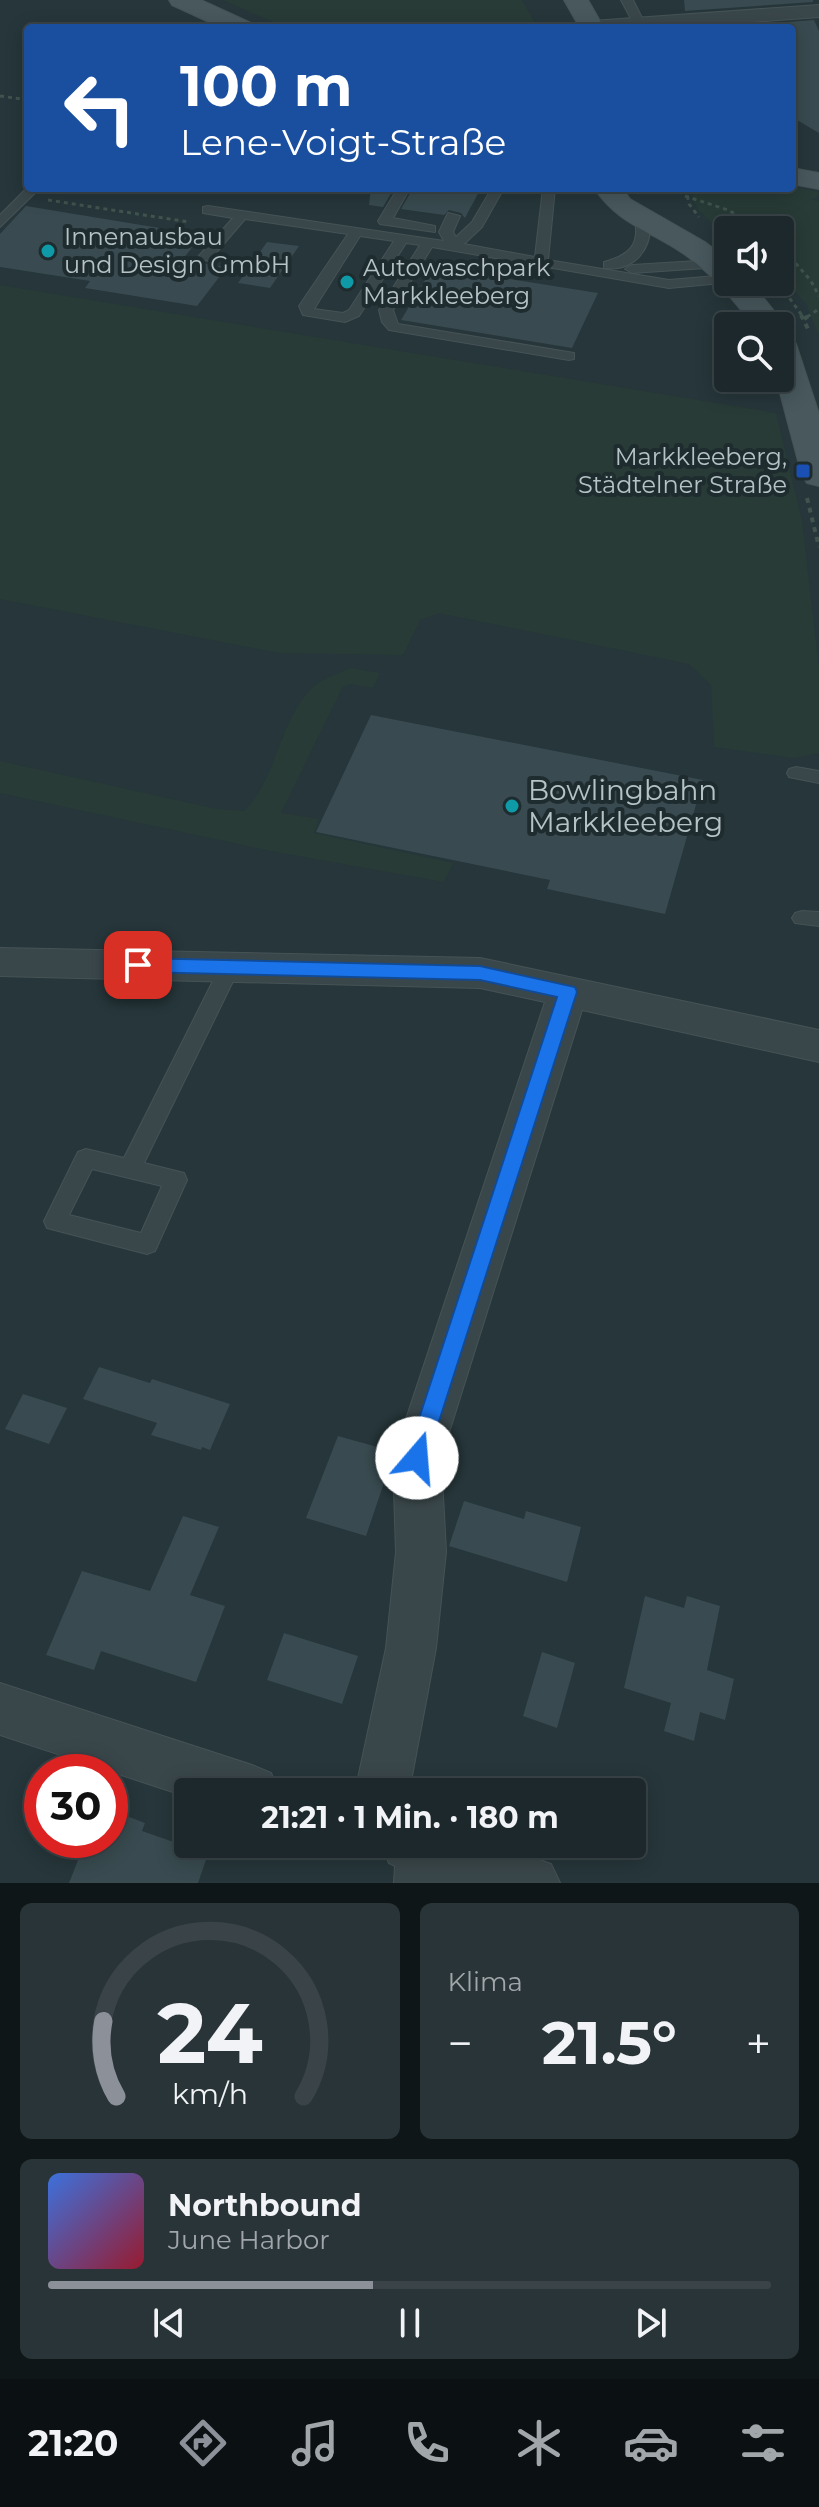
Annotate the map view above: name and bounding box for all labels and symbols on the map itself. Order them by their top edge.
place label: Innenausbau und Design GmbH [64,222,290,279]
marker: Innenausbau und Design GmbH [39,242,57,260]
place label: Autowaschpark Markkleeberg [363,253,551,310]
marker: Autowaschpark Markkleeberg [338,273,356,291]
place label: Markkleeberg, Städtelner Straße [578,442,787,499]
marker: Markkleeberg, Städtelner Straße [794,462,812,480]
place label: Bowlingbahn Markkleeberg [528,773,723,839]
marker: Bowlingbahn Markkleeberg [503,797,521,815]
pin [104,931,172,999]
position arrow [375,1416,459,1500]
speed limit sign: 30 [24,1754,128,1858]

